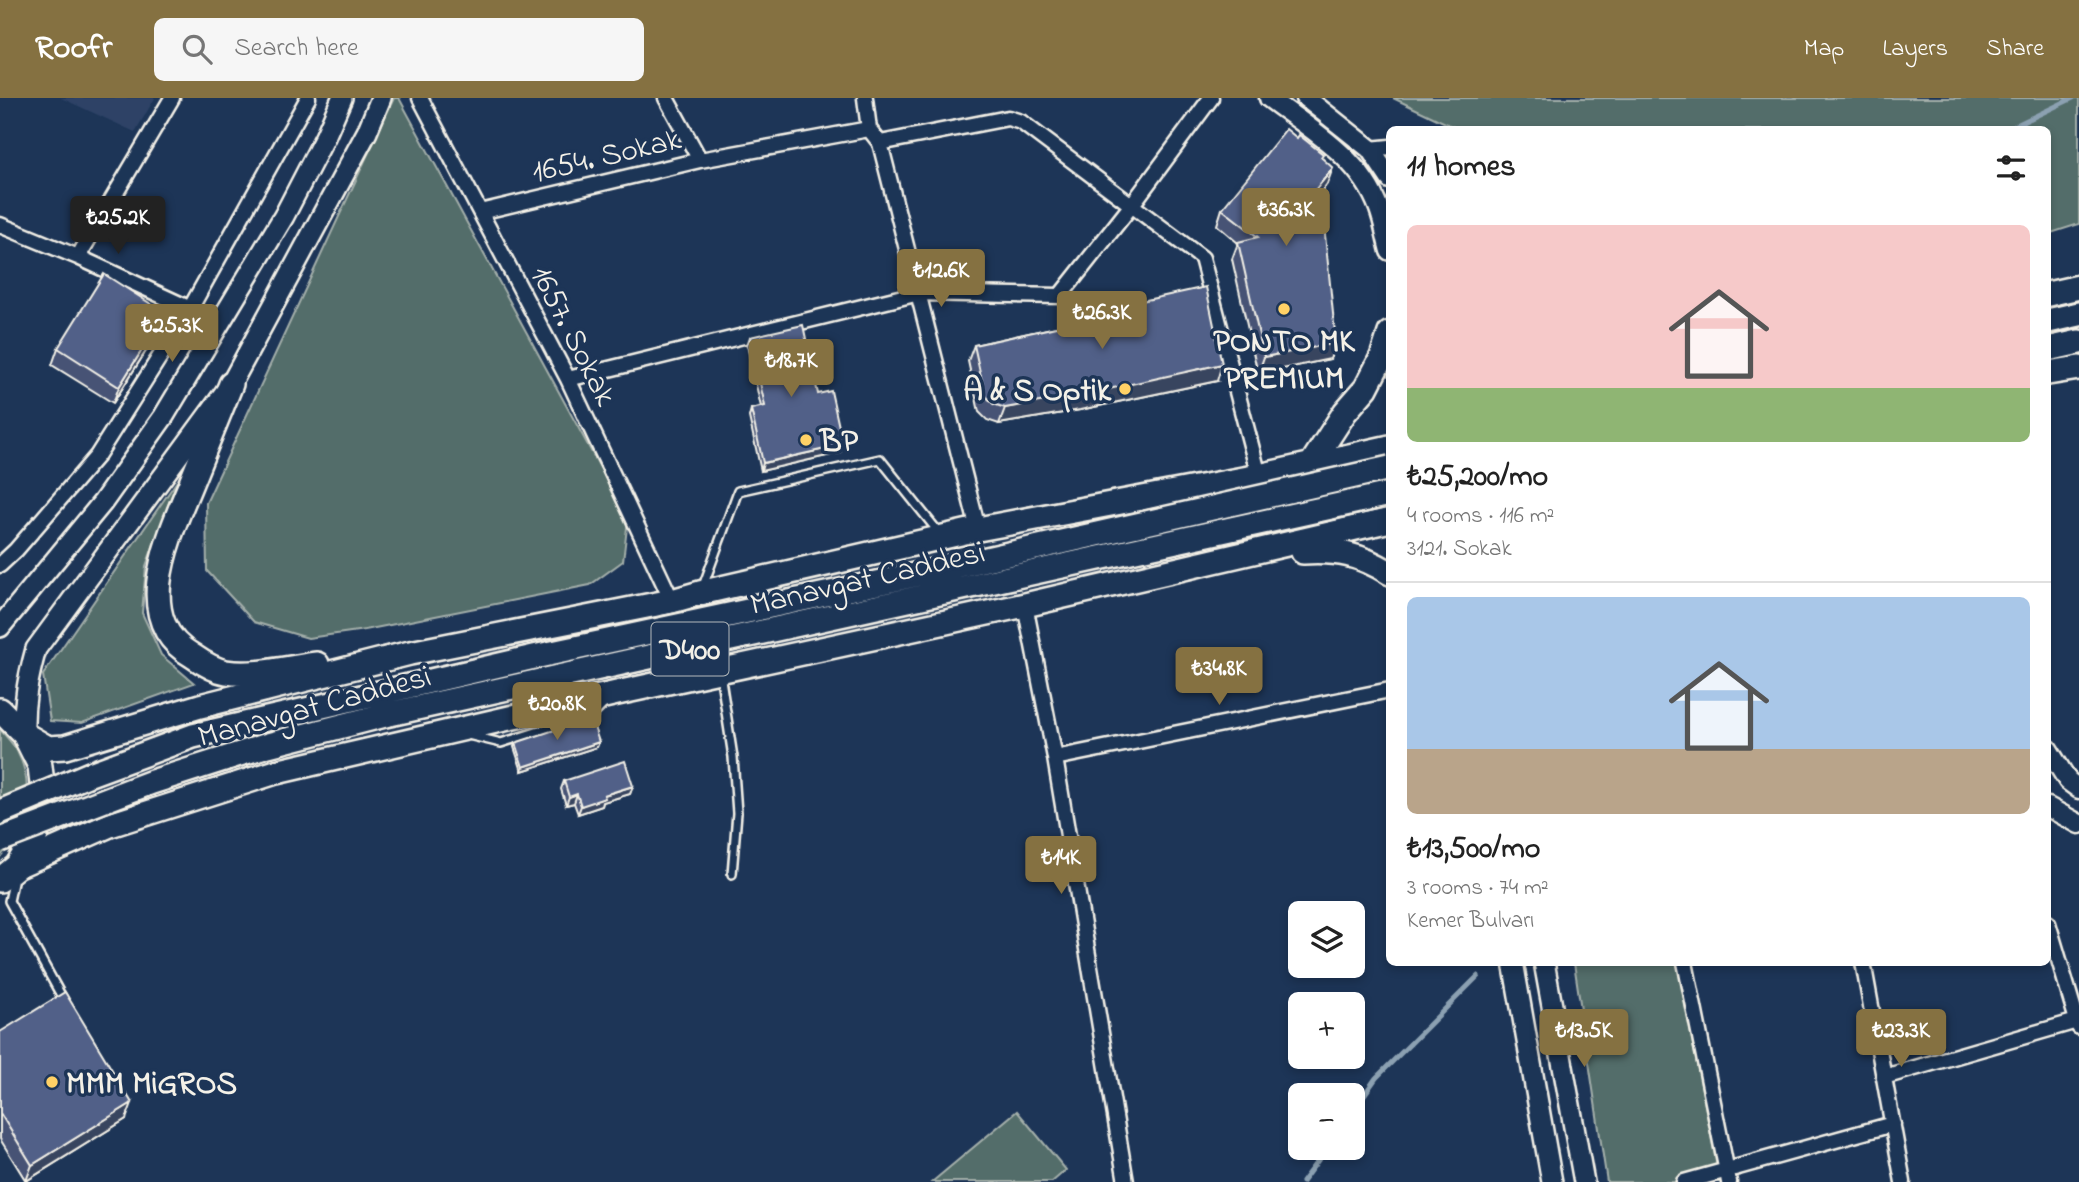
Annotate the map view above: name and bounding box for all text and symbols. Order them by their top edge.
search box [154,18,644,81]
text: Roofr [35,25,112,73]
icon: search [178,30,216,68]
text: Search here [234,30,359,68]
text: Map [1804,32,1844,67]
text: Layers [1882,32,1948,67]
text: Share [1986,32,2044,67]
street label: 1654. Sokak [528,117,687,197]
text: 11 homes [1407,146,1515,190]
icon: filters [1992,149,2030,187]
pin: ₺36.3K [1229,188,1343,248]
text: ₺36.3K [1258,194,1314,227]
pin: ₺25.2K [61,197,175,256]
text: ₺25.2K [86,202,150,235]
pin: ₺12.6K [884,250,998,309]
text: ₺12.6K [913,255,969,288]
street label: 1657. Sokak [516,258,628,416]
icon: home [1656,271,1782,397]
pin: ₺26.3K [1045,292,1159,351]
text: ₺26.3K [1073,297,1131,330]
marker: PONTO MK PREMIUM [1276,301,1292,317]
pin: ₺25.3K [115,304,229,364]
text: ₺25.3K [141,310,203,343]
place label: PONTO MK PREMIUM [1213,320,1356,404]
pin: ₺18.7K [734,340,848,399]
text: ₺18.7K [765,345,817,378]
place label: A & S Optik [963,369,1112,416]
marker: A & S Optik [1117,381,1133,397]
place label: BP [818,420,859,467]
marker: BP [798,432,814,448]
text: ₺25,200/mo [1407,456,1548,500]
text: 4 rooms · 116 m² [1407,500,1554,533]
street label: Manavgat Caddesi [746,531,990,630]
text: 3121. Sokak [1407,533,1512,566]
road number: D400 [652,622,728,676]
icon: home [1656,643,1782,769]
pin: ₺34.8K [1162,648,1276,707]
text: ₺34.8K [1192,653,1246,686]
street label: Manavgat Caddesi [193,655,437,762]
pin: ₺20.8K [500,682,614,742]
text: ₺20.8K [528,688,586,721]
text: ₺13,500/mo [1407,828,1540,872]
pin: ₺14K [1020,836,1102,896]
text: ₺14K [1041,842,1081,875]
text: 3 rooms · 74 m² [1407,872,1549,905]
map controls [1288,901,1365,1160]
button: layers [1288,901,1365,978]
text: Kemer Bulvarı [1407,905,1535,938]
button: + [1288,992,1365,1069]
pin: ₺13.5K [1527,1010,1641,1069]
pin: ₺23.3K [1844,1010,1958,1069]
text: ₺13.5K [1555,1015,1613,1048]
text: ₺23.3K [1872,1015,1930,1048]
place label: MMM MiGROS [66,1062,237,1109]
marker: MMM MiGROS [44,1074,60,1090]
button: − [1288,1083,1365,1160]

